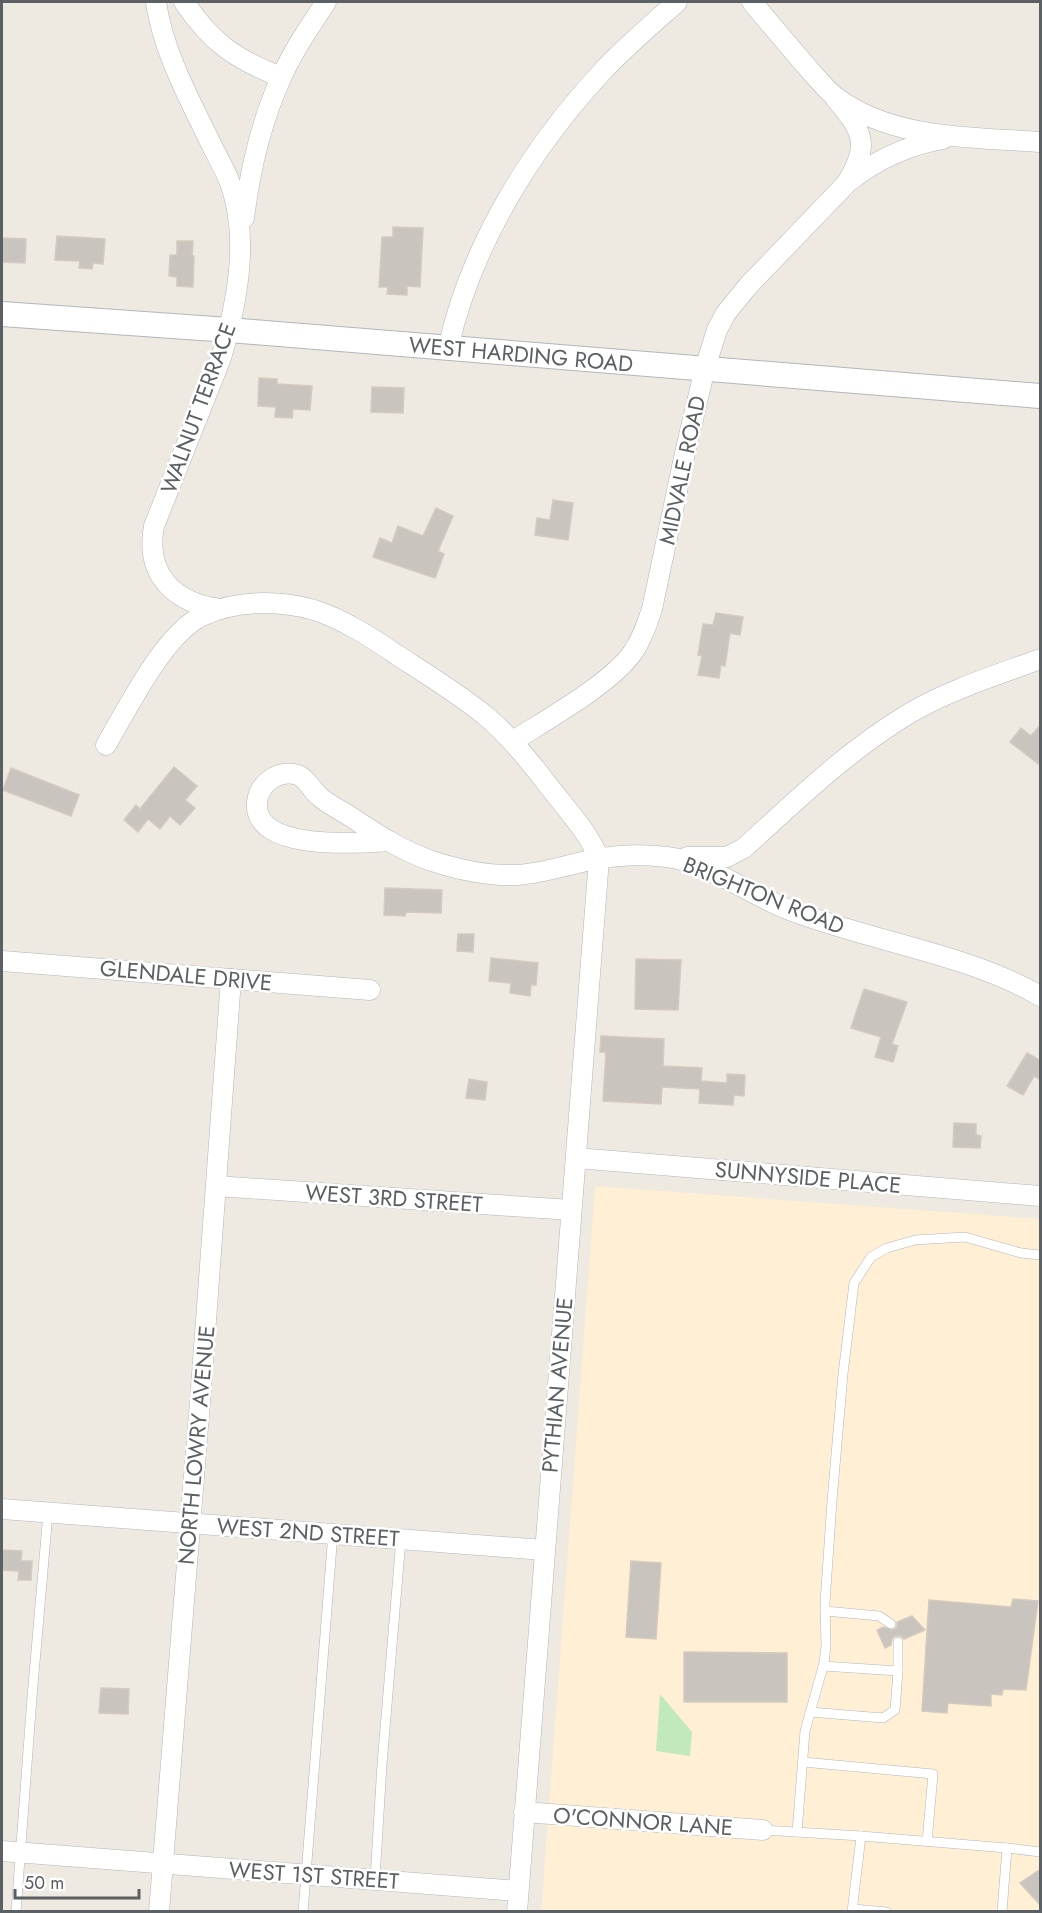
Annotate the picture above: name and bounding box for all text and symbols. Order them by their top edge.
street label: WALNUT TERRACE [152,318,244,498]
street label: WEST HARDING ROAD [408,328,634,380]
street label: MIDVALE ROAD [651,393,713,547]
street label: BRIGHTON ROAD [679,848,850,942]
street label: GLENDALE DRIVE [99,952,273,998]
street label: SUNNYSIDE PLACE [713,1153,903,1201]
street label: WEST 3RD STREET [304,1176,485,1220]
street label: PYTHIAN AVENUE [533,1296,581,1474]
street label: NORTH LOWRY AVENUE [170,1324,222,1566]
street label: WEST 2ND STREET [216,1510,401,1554]
street label: O'CONNOR LANE [552,1799,734,1843]
street label: WEST 1ST STREET [228,1853,401,1897]
scale bar [15,1862,140,1900]
text: 50 m [24,1870,64,1896]

